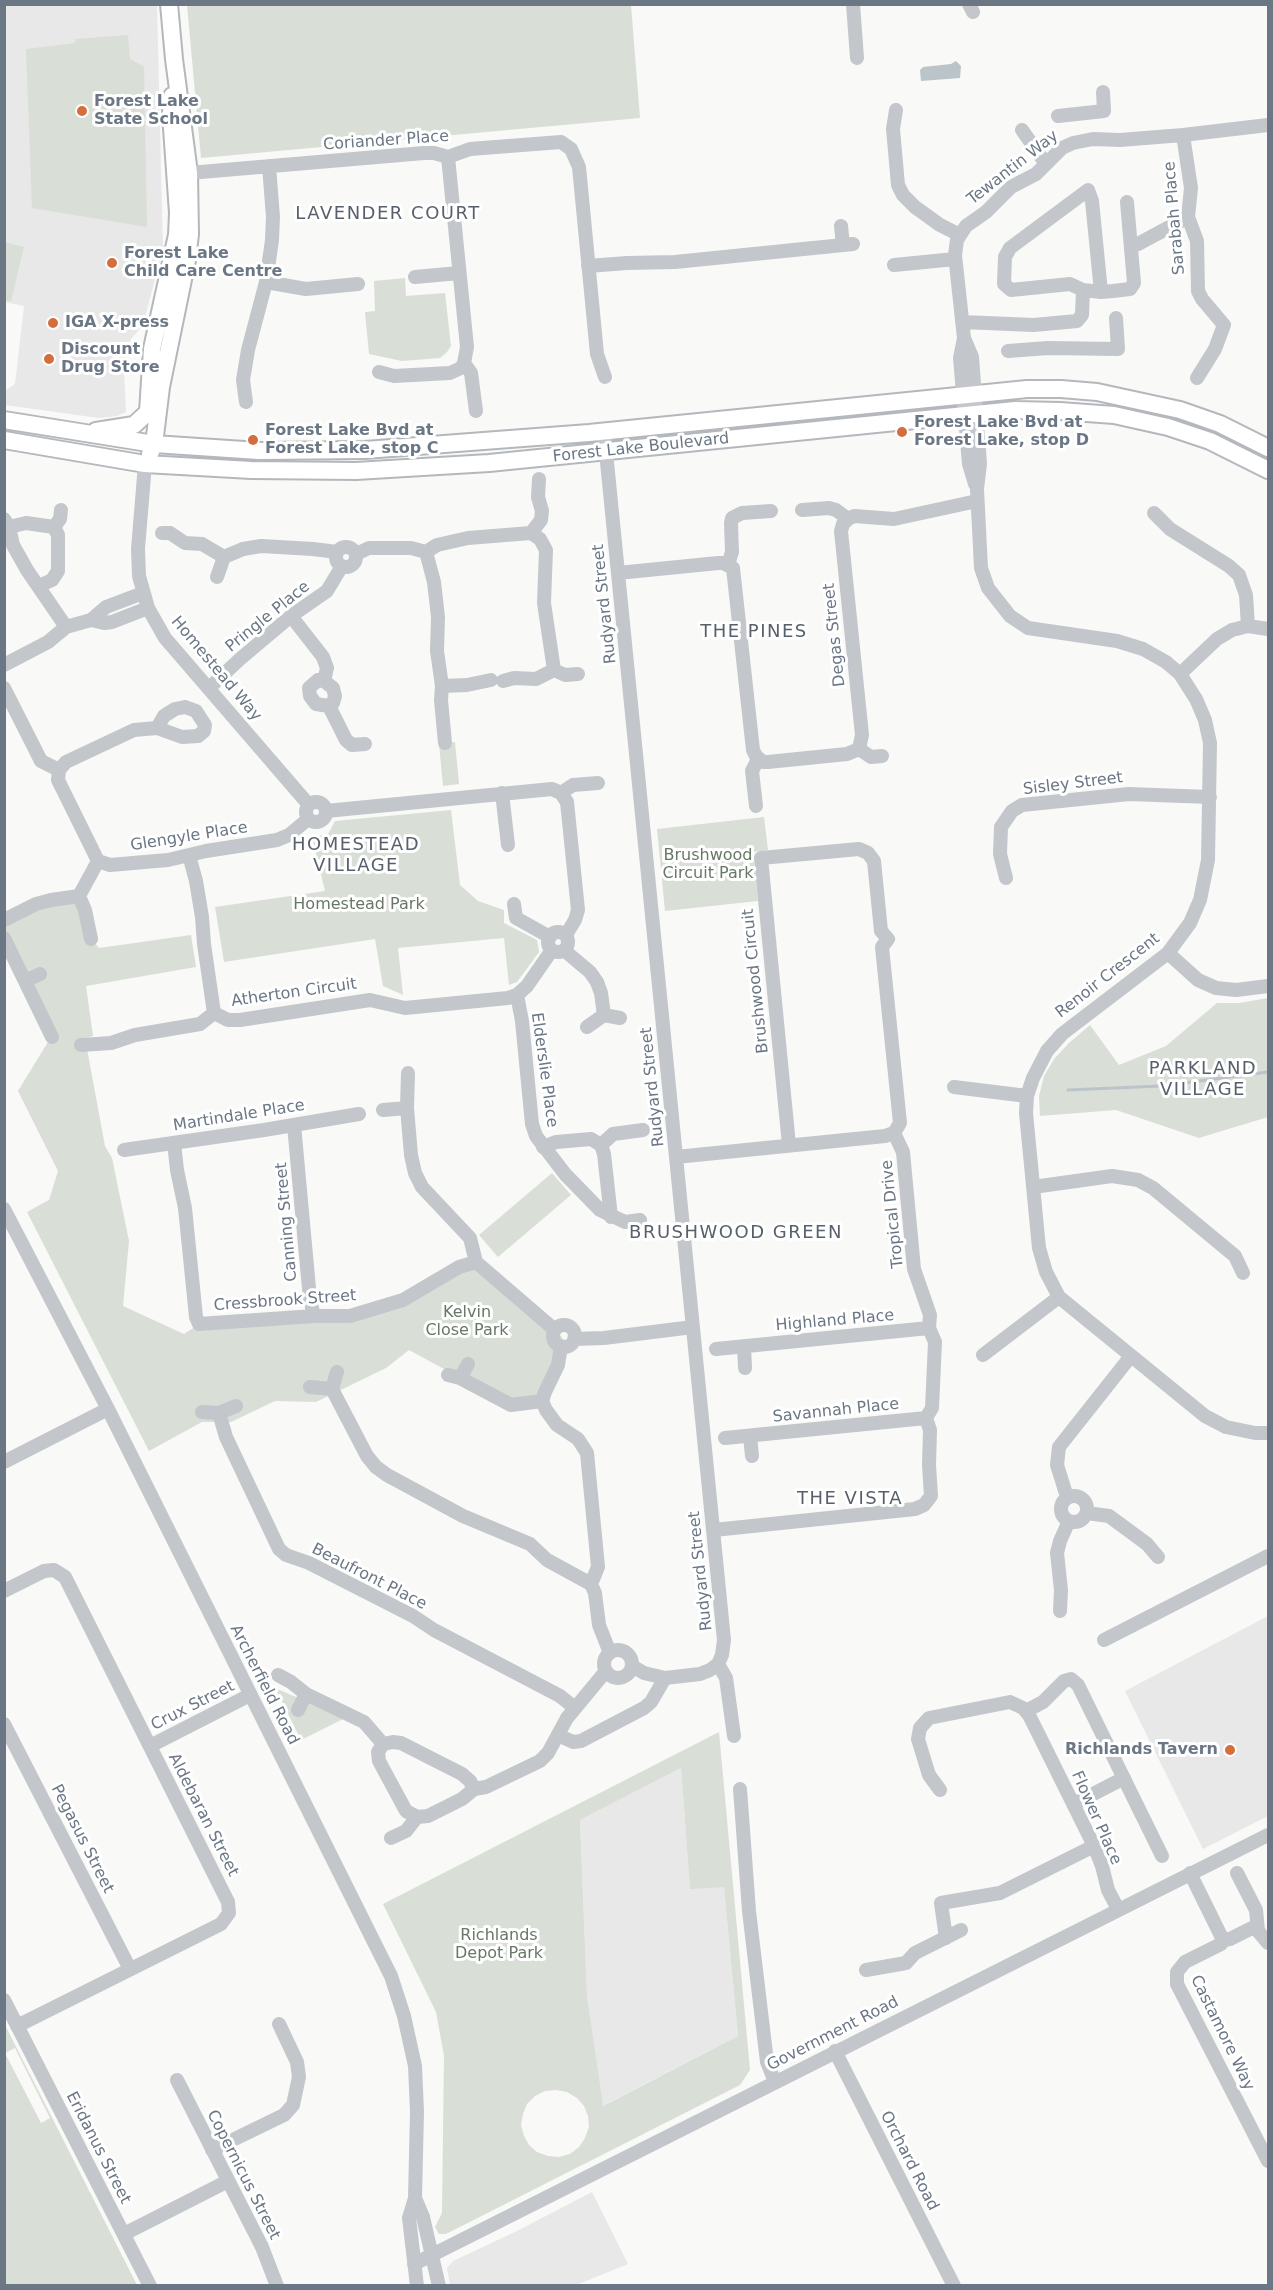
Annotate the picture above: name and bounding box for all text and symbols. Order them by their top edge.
place label: Forest Lake State School [94,92,208,130]
marker: Forest Lake State School [75,104,89,118]
street label: Coriander Place [322,127,450,155]
street label: Tewantin Way [964,127,1062,209]
street label: Sarabah Place [1160,160,1190,276]
district label: LAVENDER COURT [295,203,481,225]
place label: Forest Lake Child Care Centre [124,244,282,282]
marker: Forest Lake Child Care Centre [105,256,119,270]
place label: IGA X-press [65,313,169,333]
marker: IGA X-press [46,316,60,330]
place label: Discount Drug Store [61,340,159,378]
marker: Discount Drug Store [42,352,56,366]
place label: Forest Lake Bvd at Forest Lake, stop D [914,413,1089,451]
place label: Forest Lake Bvd at Forest Lake, stop C [265,421,438,459]
marker: Forest Lake Bvd at Forest Lake, stop D [895,425,909,439]
street label: Forest Lake Boulevard [552,429,730,467]
marker: Forest Lake Bvd at Forest Lake, stop C [246,433,260,447]
street label: Rudyard Street [589,543,621,665]
street label: Pringle Place [222,577,314,657]
street label: Degas Street [820,582,850,688]
street label: Homestead Way [167,613,265,725]
district label: THE PINES [700,621,808,643]
street label: Sisley Street [1022,768,1124,800]
street label: Glengyle Place [129,818,249,856]
district label: HOMESTEAD VILLAGE [292,834,420,876]
park label: Brushwood Circuit Park [662,846,754,884]
park label: Homestead Park [293,895,425,915]
street label: Brushwood Circuit [739,908,773,1054]
street label: Renoir Crescent [1052,929,1164,1023]
street label: Atherton Circuit [230,975,358,1011]
street label: Elderslie Place [526,1011,562,1129]
street label: Rudyard Street [637,1026,669,1148]
district label: PARKLAND VILLAGE [1149,1058,1257,1100]
street label: Martindale Place [172,1096,306,1136]
street label: Tropical Drive [878,1159,908,1269]
street label: Canning Street [272,1162,302,1282]
district label: BRUSHWOOD GREEN [629,1222,843,1244]
street label: Cressbrook Street [213,1286,357,1316]
park label: Kelvin Close Park [425,1303,509,1341]
street label: Highland Place [775,1306,895,1336]
street label: Savannah Place [772,1395,900,1427]
district label: THE VISTA [797,1488,903,1510]
street label: Rudyard Street [685,1510,717,1632]
street label: Beaufront Place [308,1540,430,1614]
street label: Archerfield Road [225,1622,303,1748]
street label: Crux Street [148,1677,238,1735]
place label: Richlands Tavern [1065,1740,1218,1760]
marker: Richlands Tavern [1223,1743,1237,1757]
street label: Aldebaran Street [164,1750,242,1880]
street label: Flower Place [1067,1768,1125,1868]
street label: Pegasus Street [46,1781,118,1897]
park label: Richlands Depot Park [455,1926,543,1964]
street label: Castamore Way [1186,1972,1258,2094]
street label: Government Road [764,1993,902,2075]
street label: Eridanus Street [61,2089,135,2207]
street label: Copernicus Street [202,2107,284,2243]
street label: Orchard Road [876,2108,942,2214]

